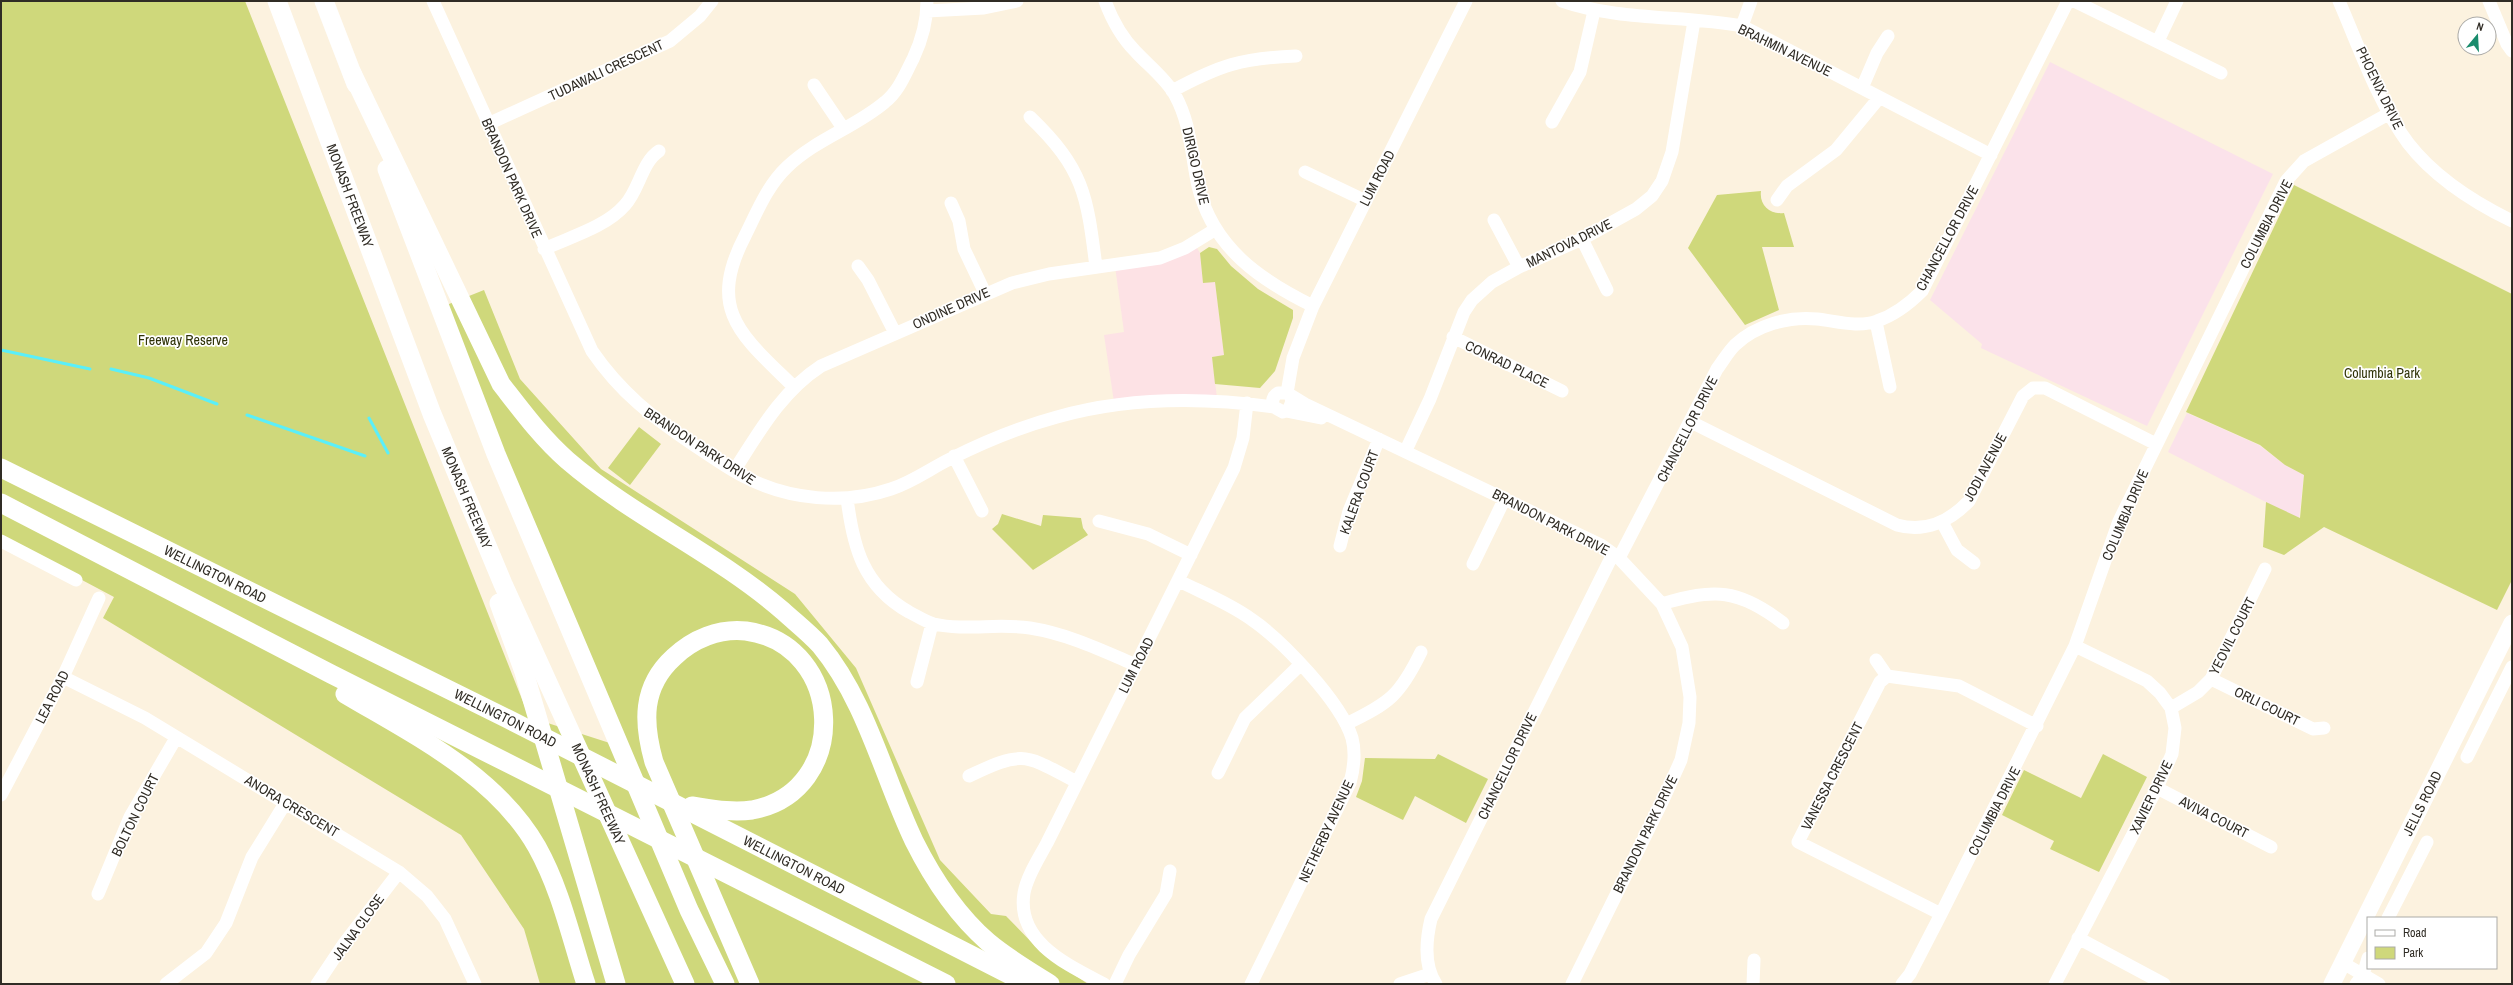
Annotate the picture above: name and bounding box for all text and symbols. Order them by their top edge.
north arrow [2457,16,2497,56]
text: N [2475,19,2485,34]
street label: BRAHMIN AVENUE [1735,20,1835,80]
street label: TUDAWALI CRESCENT [546,35,666,105]
street label: PHOENIX DRIVE [2352,44,2408,132]
street label: BRANDON PARK DRIVE [477,115,547,241]
street label: DIRIGO DRIVE [1178,125,1214,207]
street label: MONASH FREEWAY [322,141,378,250]
street label: LUM ROAD [1355,147,1399,209]
street label: COLUMBIA DRIVE [2236,176,2296,272]
street label: CHANCELLOR DRIVE [1912,182,1982,294]
street label: MANTOVA DRIVE [1523,214,1615,272]
street label: ONDINE DRIVE [909,283,993,333]
park label: Freeway Reserve [138,331,228,349]
street label: CONRAD PLACE [1462,336,1552,392]
park label: Columbia Park [2344,364,2420,382]
street label: CHANCELLOR DRIVE [1652,373,1722,485]
street label: BRANDON PARK DRIVE [641,403,759,489]
street label: JODI AVENUE [1959,430,2011,504]
street label: MONASH FREEWAY [438,444,496,552]
street label: KALERA COURT [1335,447,1383,537]
street label: COLUMBIA DRIVE [2098,467,2152,563]
street label: BRANDON PARK DRIVE [1489,485,1613,559]
street label: WELLINGTON ROAD [161,541,269,607]
street label: YEOVIL COURT [2205,594,2259,678]
street label: LUM ROAD [1114,634,1158,696]
street label: LEA ROAD [31,667,73,727]
street label: ORLI COURT [2231,682,2303,730]
street label: WELLINGTON ROAD [451,685,560,751]
street label: CHANCELLOR DRIVE [1473,710,1541,822]
street label: VANESSA CRESCENT [1797,719,1867,833]
street label: MONASH FREEWAY [568,740,629,848]
street label: XAVIER DRIVE [2125,757,2177,837]
street label: COLUMBIA DRIVE [1964,763,2024,859]
street label: JELLS ROAD [2398,768,2446,839]
street label: ANORA CRESCENT [241,770,342,841]
street label: BOLTON COURT [107,771,163,859]
street label: BRANDON PARK DRIVE [1609,772,1681,896]
street label: NETHERBY AVENUE [1294,777,1358,885]
street label: AVIVA COURT [2175,791,2252,842]
street label: WELLINGTON ROAD [740,831,848,898]
street label: JALNA CLOSE [328,890,388,964]
legend [2367,917,2497,969]
text: Road [2403,925,2427,941]
text: Park [2403,945,2423,961]

